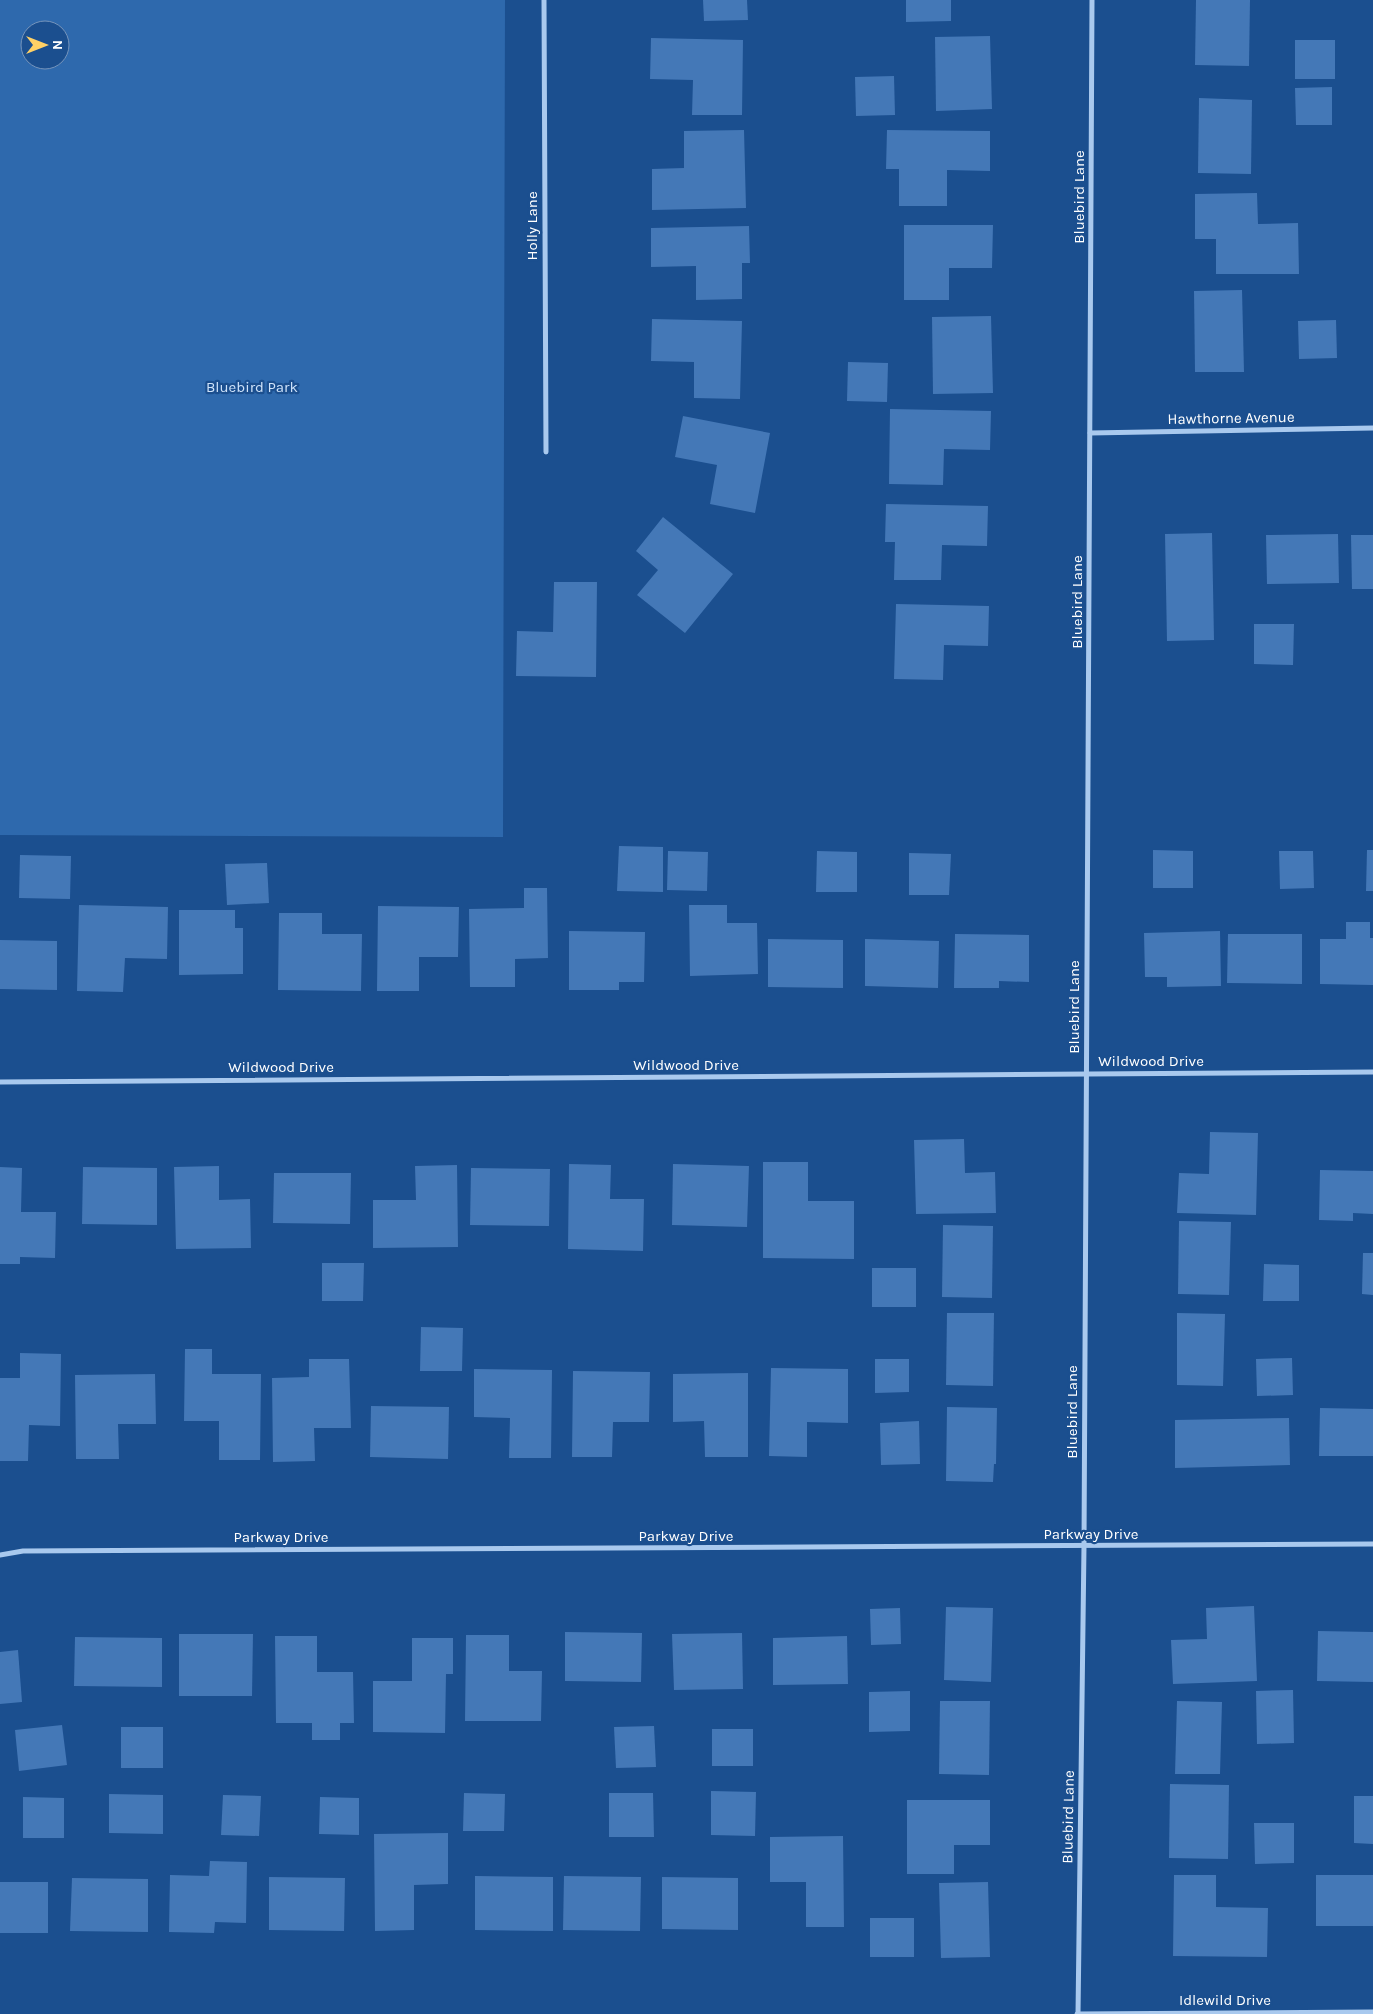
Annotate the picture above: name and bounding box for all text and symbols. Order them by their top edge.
north arrow [20,20,70,70]
text: N [49,40,66,50]
street label: Bluebird Lane [1070,150,1088,244]
street label: Holly Lane [523,191,541,261]
park label: Bluebird Park [206,378,298,396]
street label: Hawthorne Avenue [1167,408,1295,428]
street label: Bluebird Lane [1068,555,1086,649]
street label: Bluebird Lane [1065,960,1083,1054]
street label: Wildwood Drive [1098,1052,1204,1070]
street label: Wildwood Drive [633,1056,739,1074]
street label: Wildwood Drive [228,1058,334,1076]
street label: Bluebird Lane [1063,1365,1081,1459]
street label: Parkway Drive [1043,1525,1139,1543]
street label: Parkway Drive [638,1527,734,1545]
street label: Parkway Drive [233,1528,329,1546]
street label: Bluebird Lane [1058,1770,1078,1864]
street label: Idlewild Drive [1179,1991,1271,2009]

